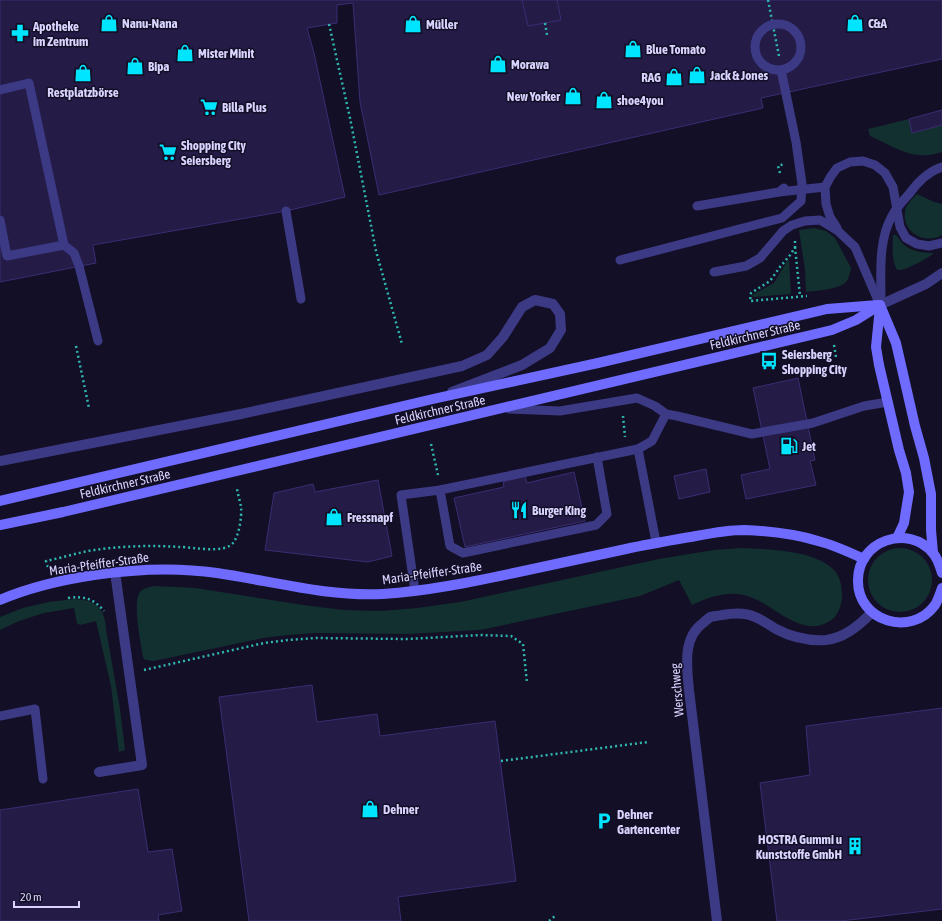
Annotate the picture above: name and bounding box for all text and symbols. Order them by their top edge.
shop icon: Nanu-Nana [99,13,119,33]
shop icon: C&A [845,13,865,33]
shop icon: Müller [403,14,423,34]
place label: Nanu-Nana [122,16,178,31]
place label: C&A [868,16,888,31]
place label: Müller [426,17,459,32]
place label: Apotheke im Zentrum [32,19,88,49]
pharmacy icon: Apotheke im Zentrum [10,23,30,43]
shop icon: Blue Tomato [623,39,643,59]
place label: Blue Tomato [646,42,706,57]
shop icon: Mister Minit [175,43,195,63]
place label: Mister Minit [198,46,254,61]
shop icon: Morawa [488,54,508,74]
shop icon: Bipa [125,56,145,76]
place label: Morawa [511,57,549,72]
place label: Bipa [148,59,169,74]
shop icon: Restplatzbörse [73,63,93,83]
shop icon: Jack & Jones [687,65,707,85]
shop icon: RAG [664,67,684,87]
place label: Jack & Jones [709,68,769,83]
place label: RAG [641,70,661,85]
place label: Restplatzbörse [47,85,119,100]
shop icon: New Yorker [563,86,583,106]
place label: New Yorker [507,89,561,104]
shop icon: shoe4you [594,90,614,110]
place label: shoe4you [617,93,664,108]
supermarket icon: Billa Plus [199,97,219,117]
place label: Billa Plus [222,100,267,115]
place label: Shopping City Seiersberg [181,138,246,168]
supermarket icon: Shopping City Seiersberg [158,142,178,162]
street label: Feldkirchner Straße [708,317,802,353]
place label: Seiersberg Shopping City [782,347,847,377]
bus stop icon: Seiersberg Shopping City [759,351,779,371]
street label: Feldkirchner Straße [393,392,487,428]
fuel station icon: Jet [779,436,799,456]
place label: Jet [801,439,816,454]
street label: Feldkirchner Straße [78,466,172,502]
restaurant icon: Burger King [509,500,529,520]
place label: Burger King [532,503,586,518]
shop icon: Fressnapf [324,507,344,527]
place label: Fressnapf [347,510,393,525]
street label: Maria-Pfeiffer-Straße [48,550,150,578]
street label: Maria-Pfeiffer-Straße [381,559,483,587]
street label: Werschweg [667,662,687,717]
shop icon: Dehner [360,799,380,819]
place label: Dehner [383,802,420,817]
place label: Dehner Gartencenter [617,807,681,837]
parking icon: Dehner Gartencenter [594,811,614,831]
place label: HOSTRA Gummi u Kunststoffe GmbH [756,832,842,862]
building icon: HOSTRA Gummi u Kunststoffe GmbH [845,836,865,856]
scale bar [14,883,79,909]
text: 20 m [20,890,42,904]

